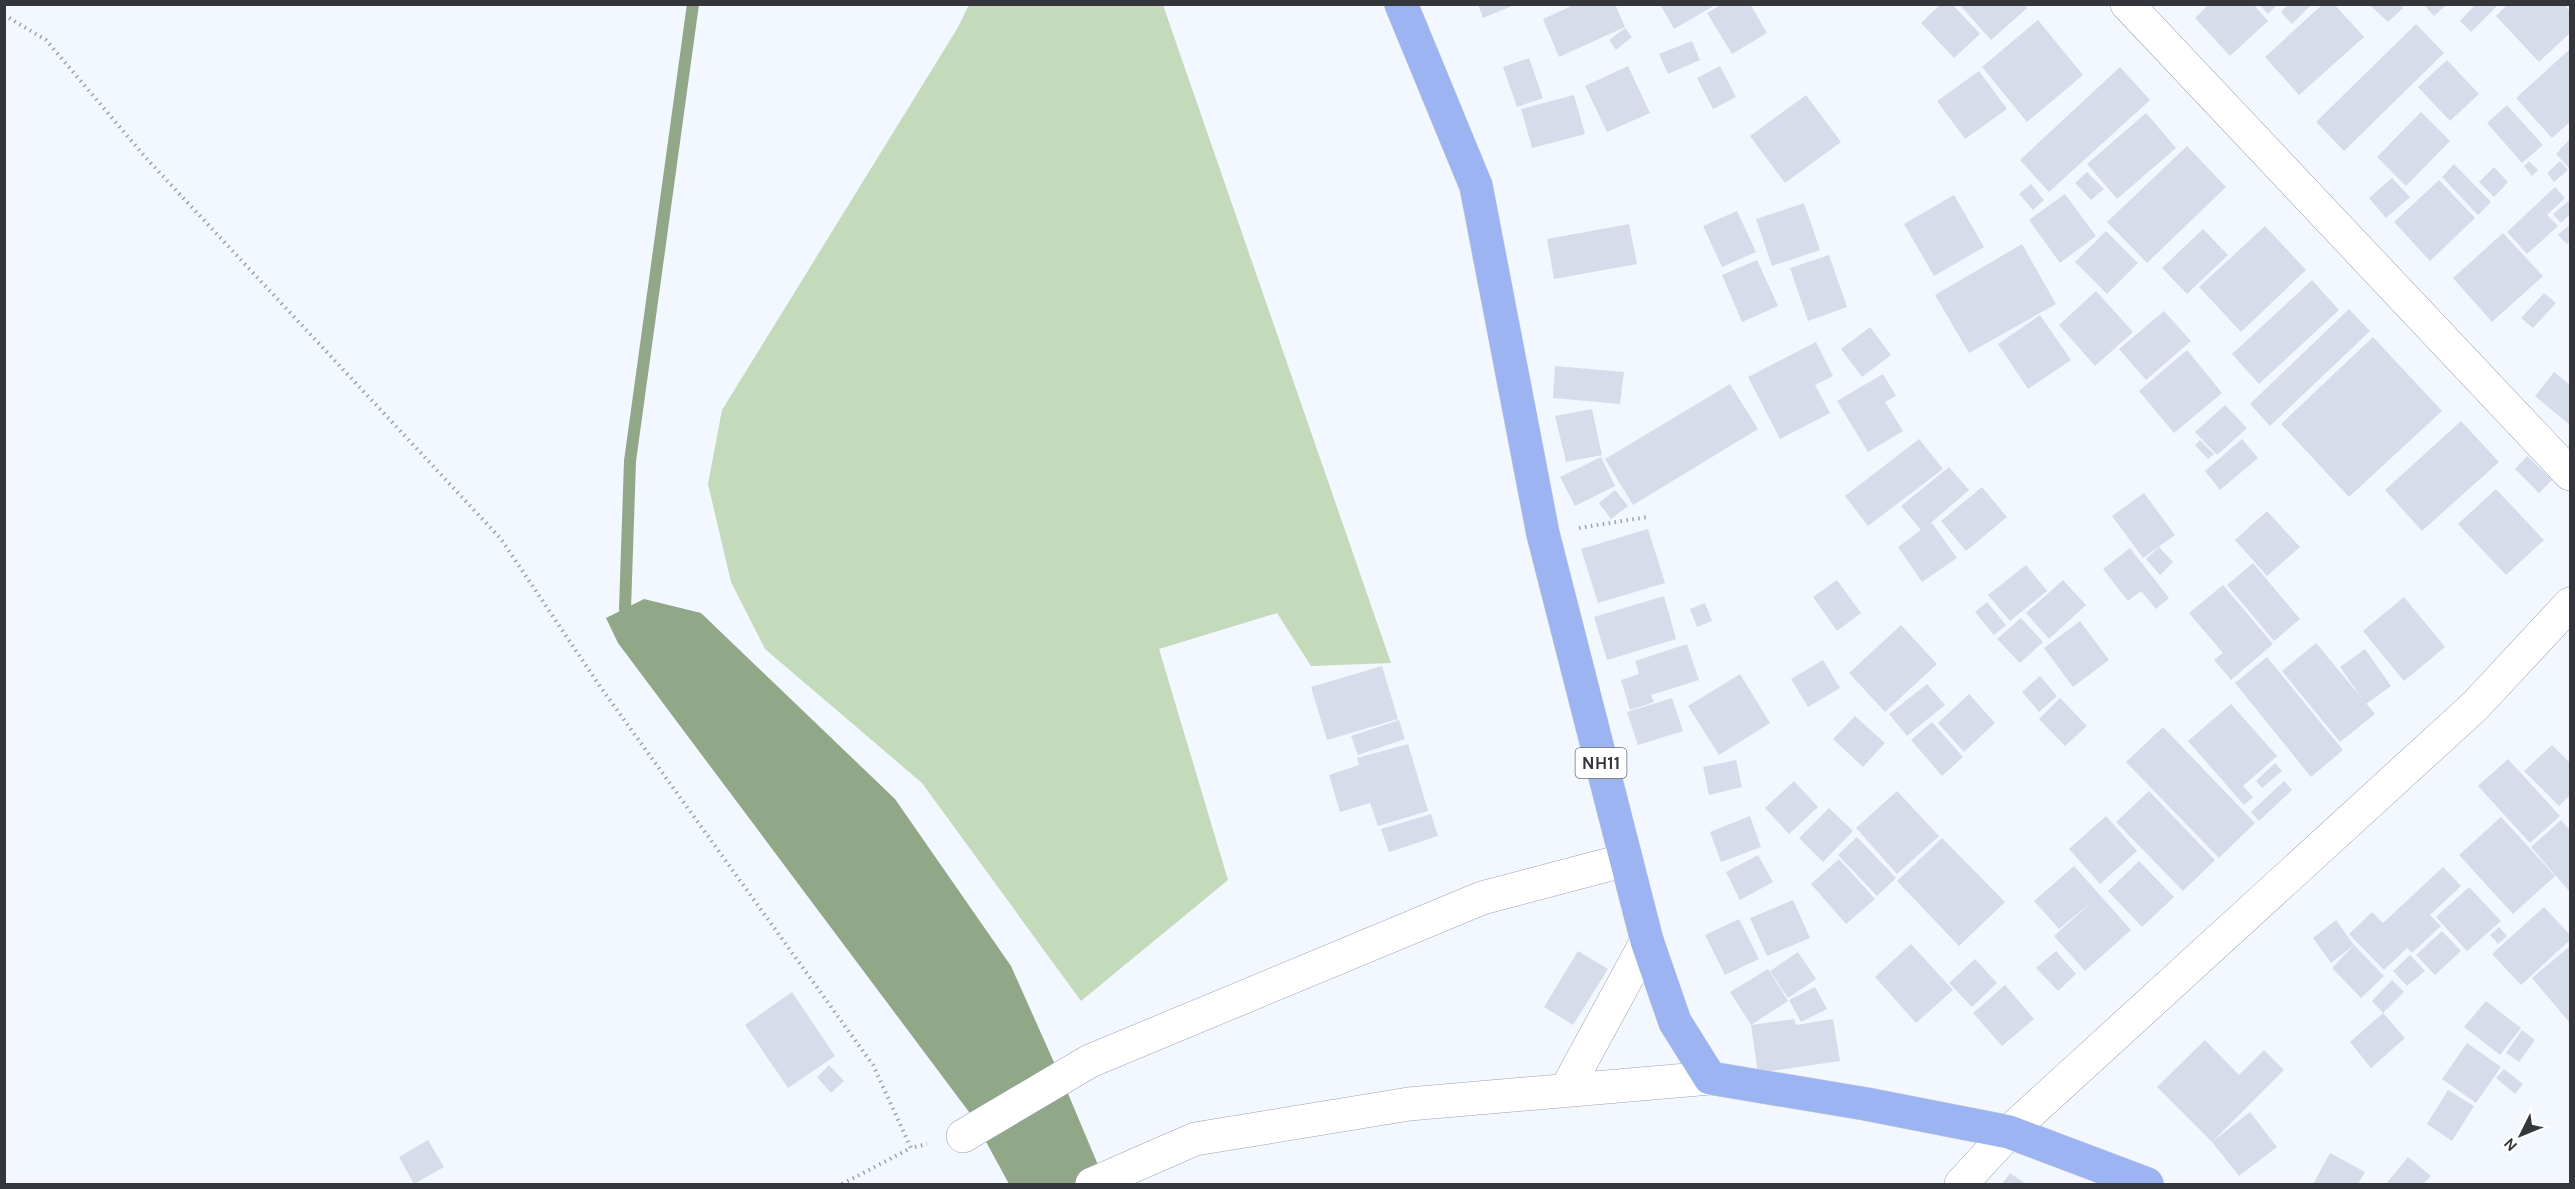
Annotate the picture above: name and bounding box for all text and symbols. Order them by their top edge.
road number: NH11 [1576,748,1626,778]
north arrow [2491,1105,2551,1165]
text: N [2500,1134,2521,1156]

